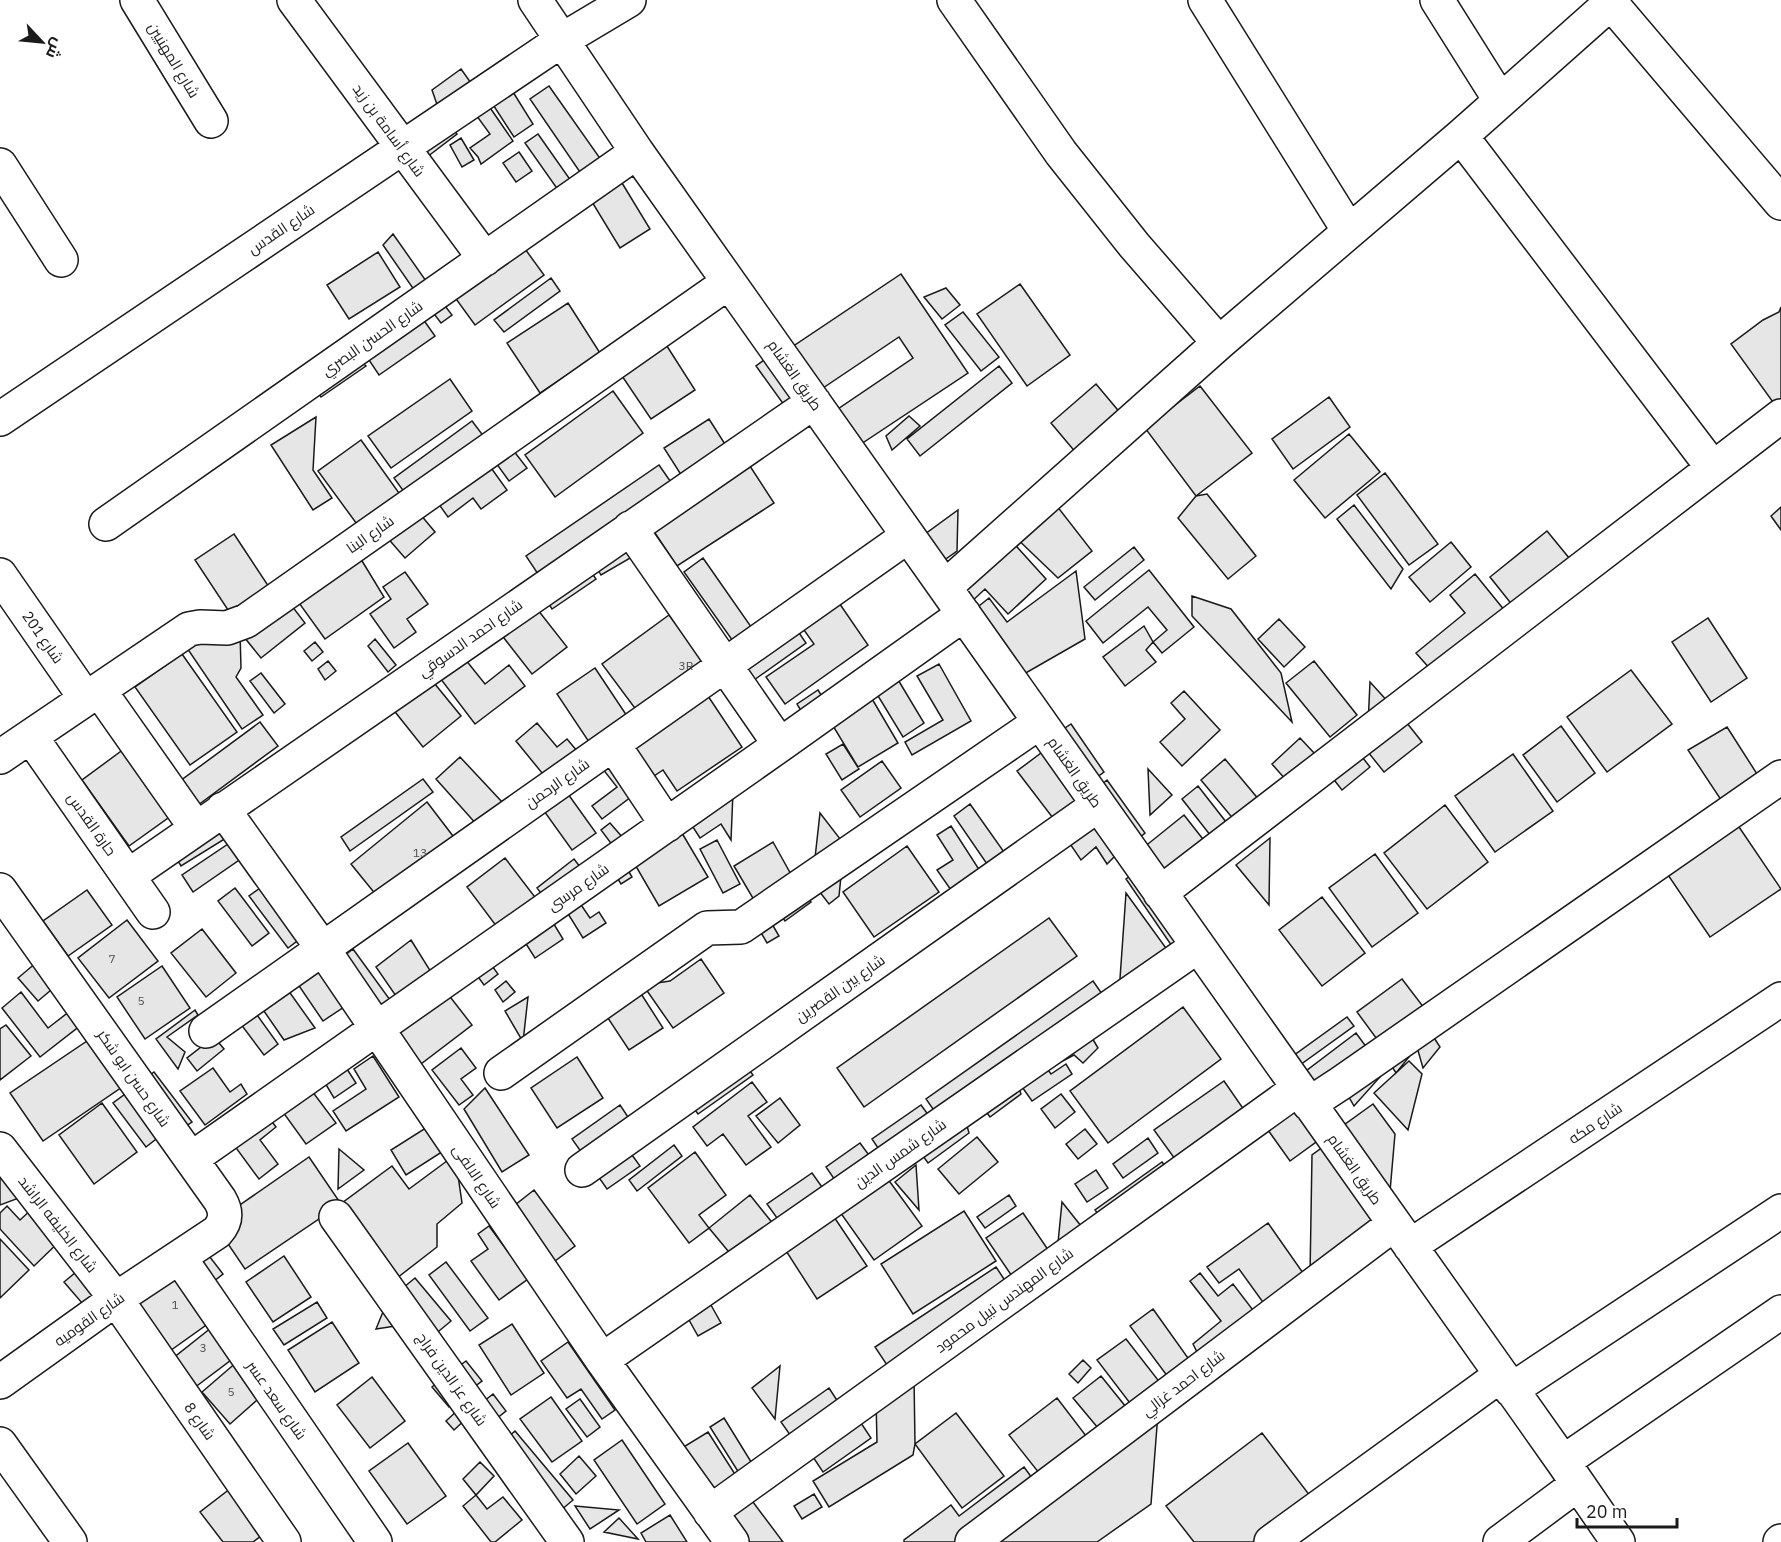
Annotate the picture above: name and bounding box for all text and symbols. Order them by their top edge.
north arrow [12,12,72,72]
street label: شارع المهنيين [142,19,204,102]
text: ش [42,35,69,62]
street label: شارع أسامة بن زيد [347,80,429,181]
street label: شارع القدس [244,200,319,260]
street label: شارع الحسن البصري [318,296,428,382]
street label: طريق الغشام [763,336,826,415]
street label: شارع البنا [342,511,399,559]
street label: شارع احمد الدسوقي [414,595,528,684]
street label: شارع 201 [16,607,68,668]
house number: 3R [679,658,694,673]
street label: طريق الغشام [1043,733,1106,812]
street label: شارع الرحمن [521,754,594,814]
street label: حارة القدس [62,789,121,860]
house number: 13 [413,845,427,860]
street label: شارع مرسى [543,859,614,917]
street label: شارع بين القصرين [791,950,890,1028]
house number: 7 [108,951,116,966]
house number: 5 [137,993,145,1008]
street label: شارع حسن ابو شكر [91,1025,175,1132]
street label: شارع مكه [1564,1098,1627,1150]
street label: شارع شمس الدين [850,1114,951,1193]
street label: طريق الغشام [1323,1130,1386,1209]
street label: شارع الالفى [447,1140,505,1213]
street label: شارع الخليفه الراشد [13,1172,102,1277]
street label: شارع المهندس نبيل محمود [931,1243,1078,1358]
street label: شارع القوميه [50,1288,129,1352]
house number: 1 [171,1297,179,1312]
street label: شارع عز الدين فراج [411,1328,491,1431]
house number: 3 [199,1340,207,1355]
street label: شارع احمد غزالي [1138,1346,1230,1423]
street label: شارع سعد عسر [241,1356,311,1444]
house number: 5 [227,1384,235,1399]
street label: شارع 8 [179,1399,220,1445]
scale bar [1577,1491,1678,1529]
text: 20 m [1586,1500,1628,1523]

